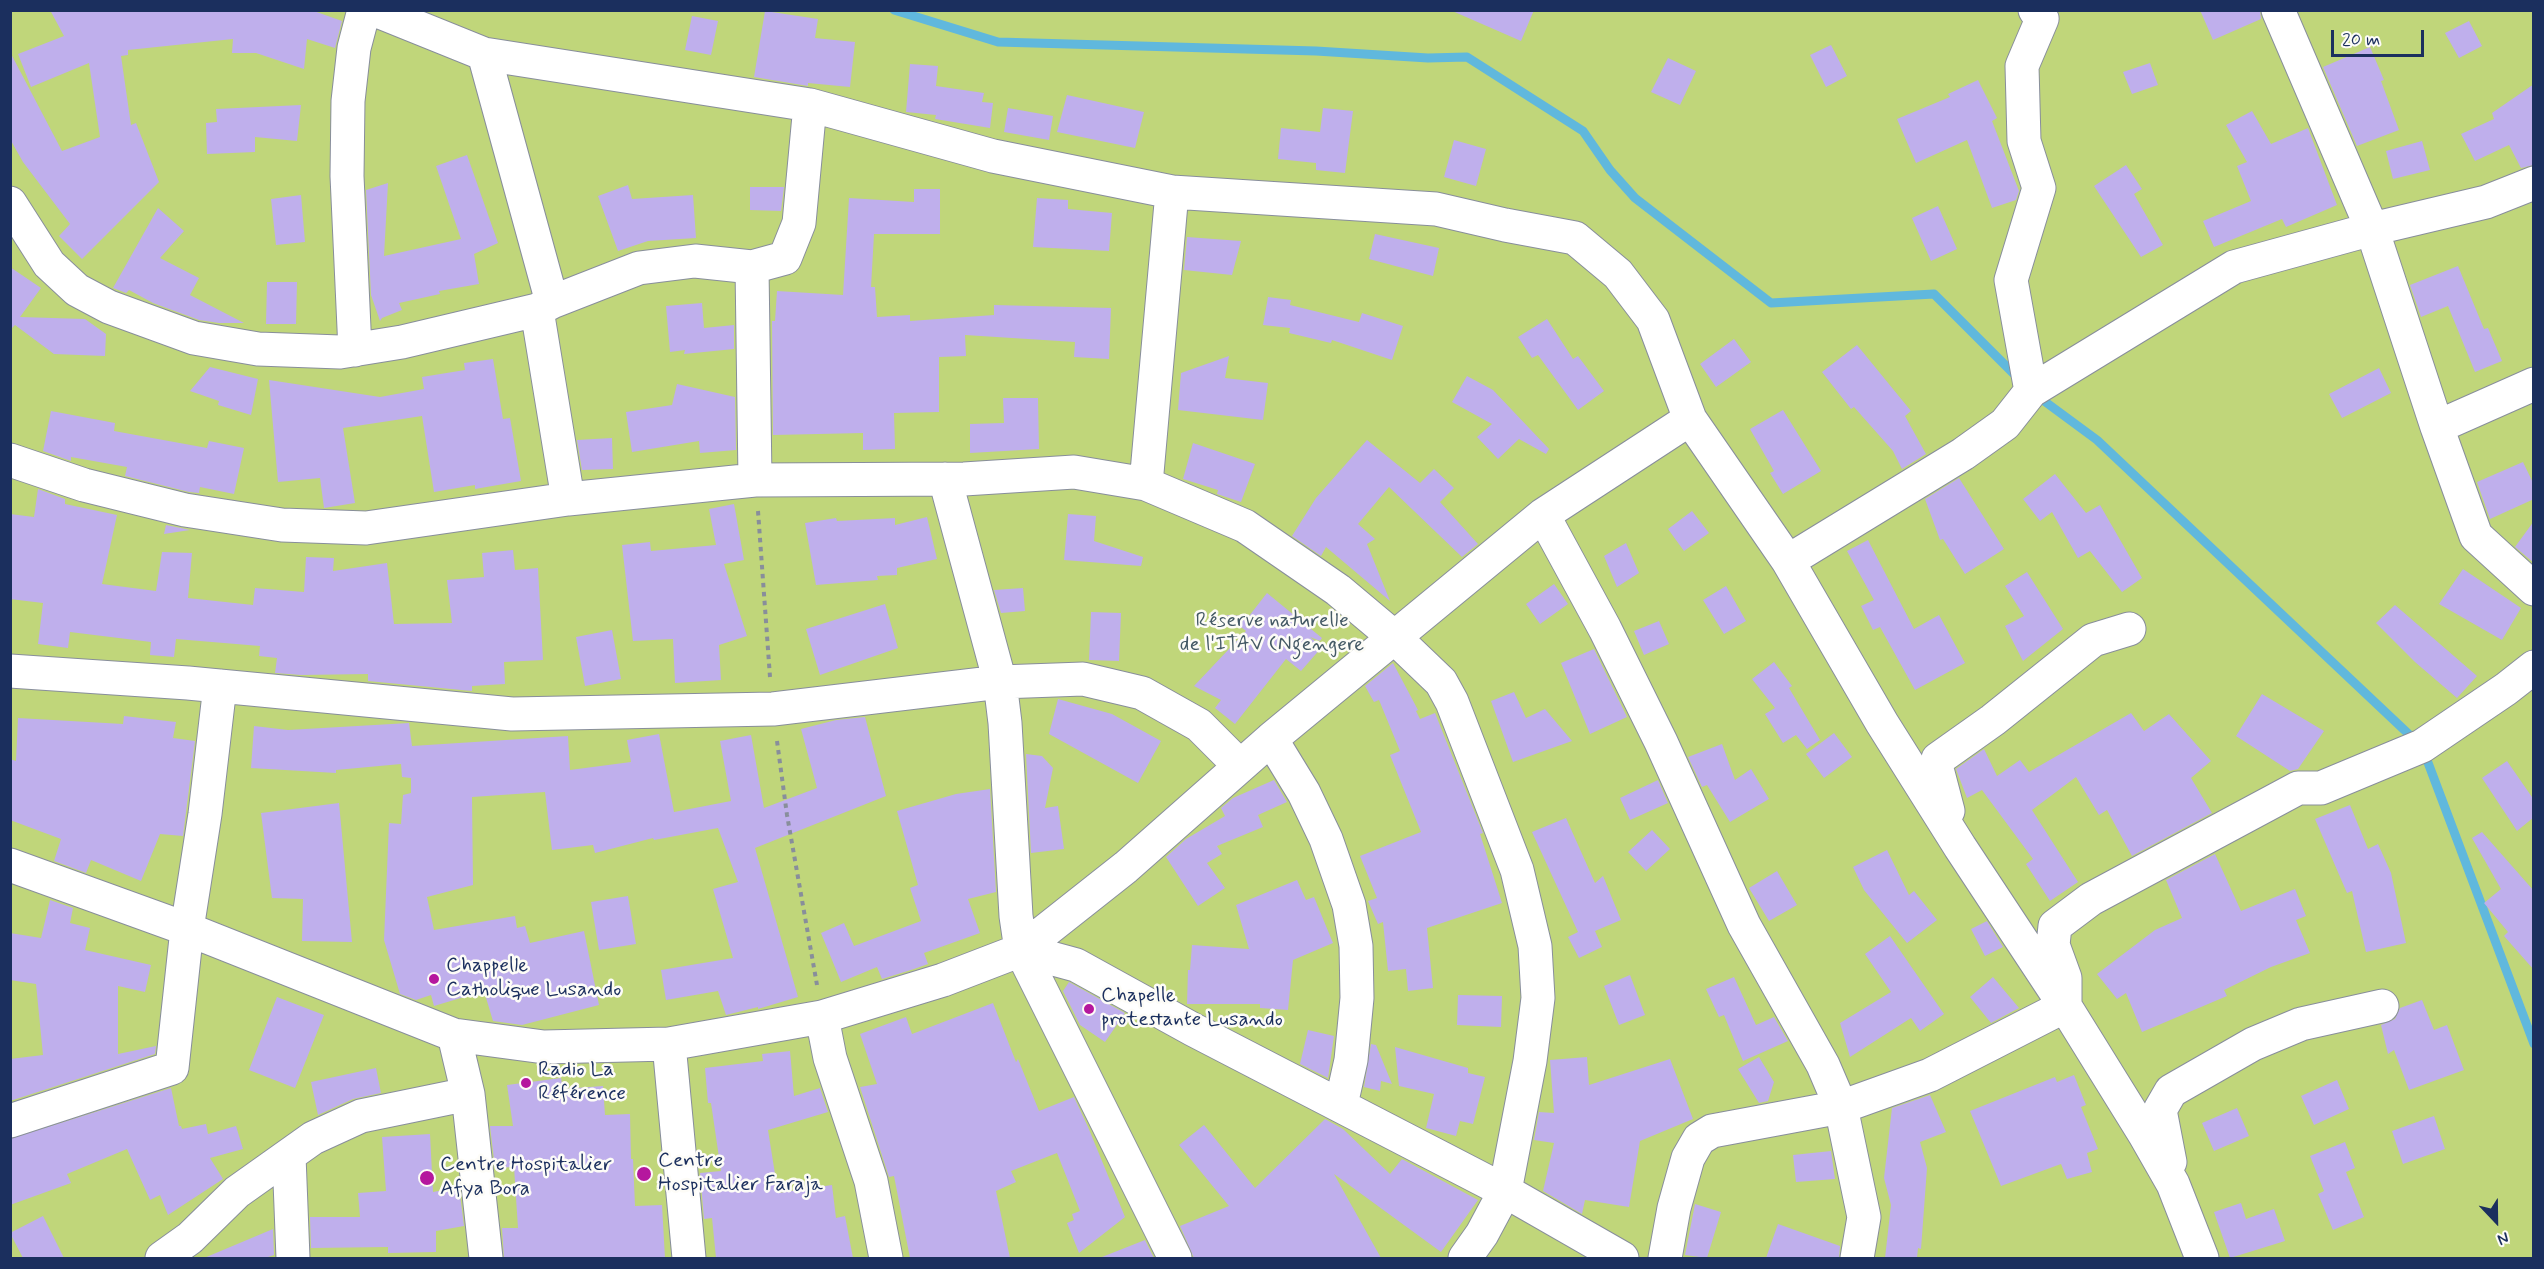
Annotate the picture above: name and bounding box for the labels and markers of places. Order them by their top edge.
place label: Chappelle Catholique Lusando [446,954,621,1004]
marker: Chappelle Catholique Lusando [427,972,441,986]
place label: Chapelle protestante Lusando [1101,984,1283,1034]
marker: Chapelle protestante Lusando [1082,1002,1096,1016]
place label: Radio La Référence [538,1058,626,1108]
marker: Radio La Référence [519,1076,533,1090]
place label: Centre Hospitalier Faraja [658,1149,823,1199]
place label: Centre Hospitalier Afya Bora [440,1153,612,1203]
marker: Centre Hospitalier Faraja [635,1165,653,1183]
marker: Centre Hospitalier Afya Bora [418,1169,436,1187]

